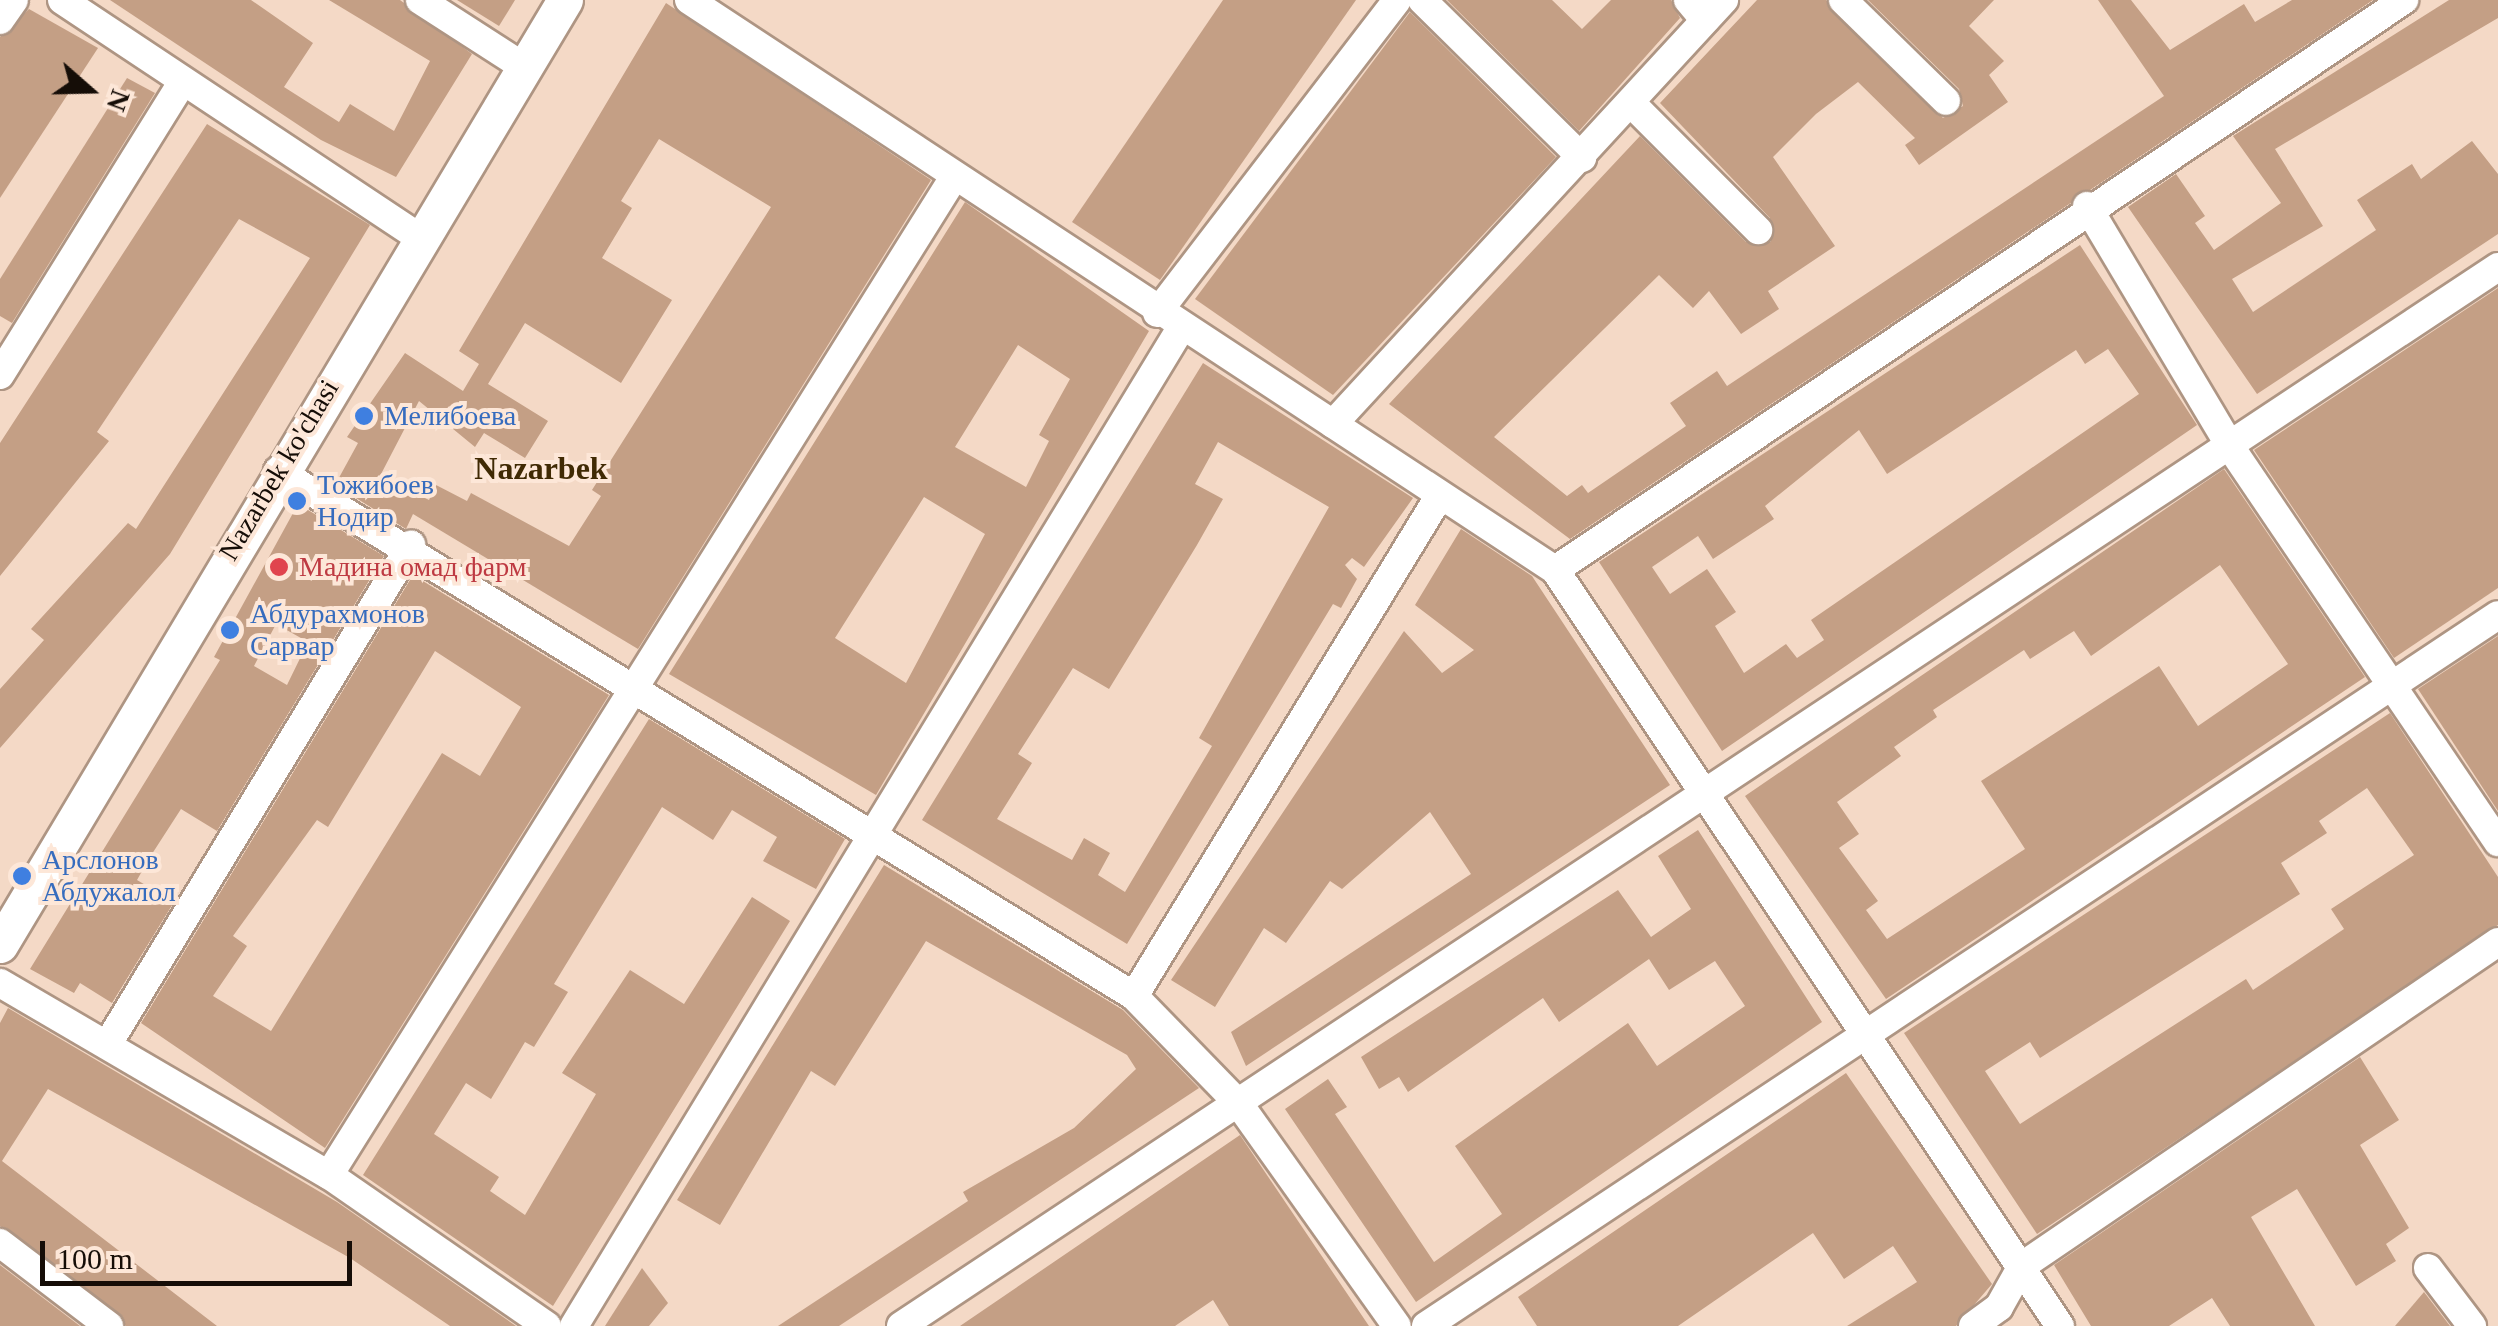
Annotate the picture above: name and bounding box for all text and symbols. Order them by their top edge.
north arrow [40,40,140,140]
text: N [101,86,137,115]
street label: Nazarbek ko'chasi [212,374,346,566]
place label: Мелибоева [384,399,516,433]
marker: Мелибоева [353,405,375,427]
district label: Nazarbek [474,449,608,487]
place label: Тожибоев Нодир [317,468,434,534]
marker: Тожибоев Нодир [286,490,308,512]
place label: Мадина омад фарм [299,550,526,584]
marker: Мадина омад фарм [268,556,290,578]
place label: Абдурахмонов Сарвар [250,597,425,663]
marker: Абдурахмонов Сарвар [219,619,241,641]
place label: Арслонов Абдужалол [42,843,176,909]
marker: Арслонов Абдужалол [11,865,33,887]
scale bar [45,1221,358,1283]
text: 100 m [57,1242,133,1275]

